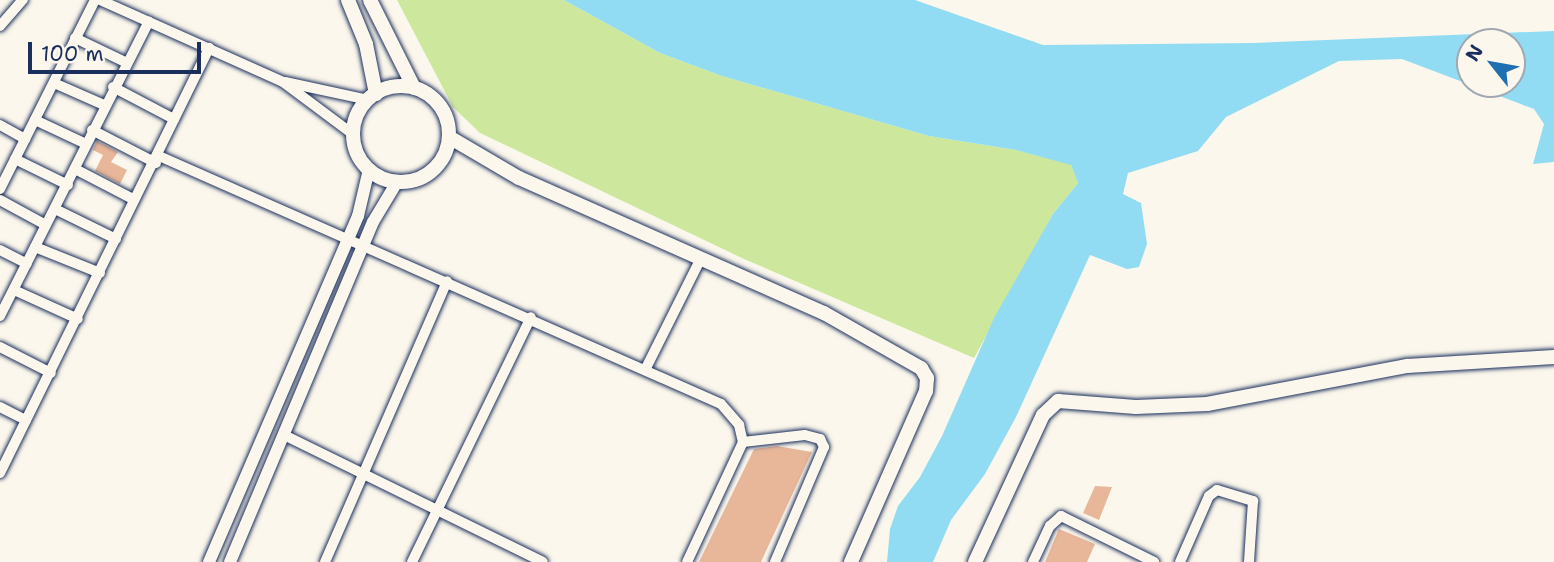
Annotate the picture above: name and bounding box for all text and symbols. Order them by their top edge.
scale bar [32,28,205,72]
north arrow [1456,28,1526,98]
text: 100 m [41,40,104,68]
text: N [1460,40,1489,66]

